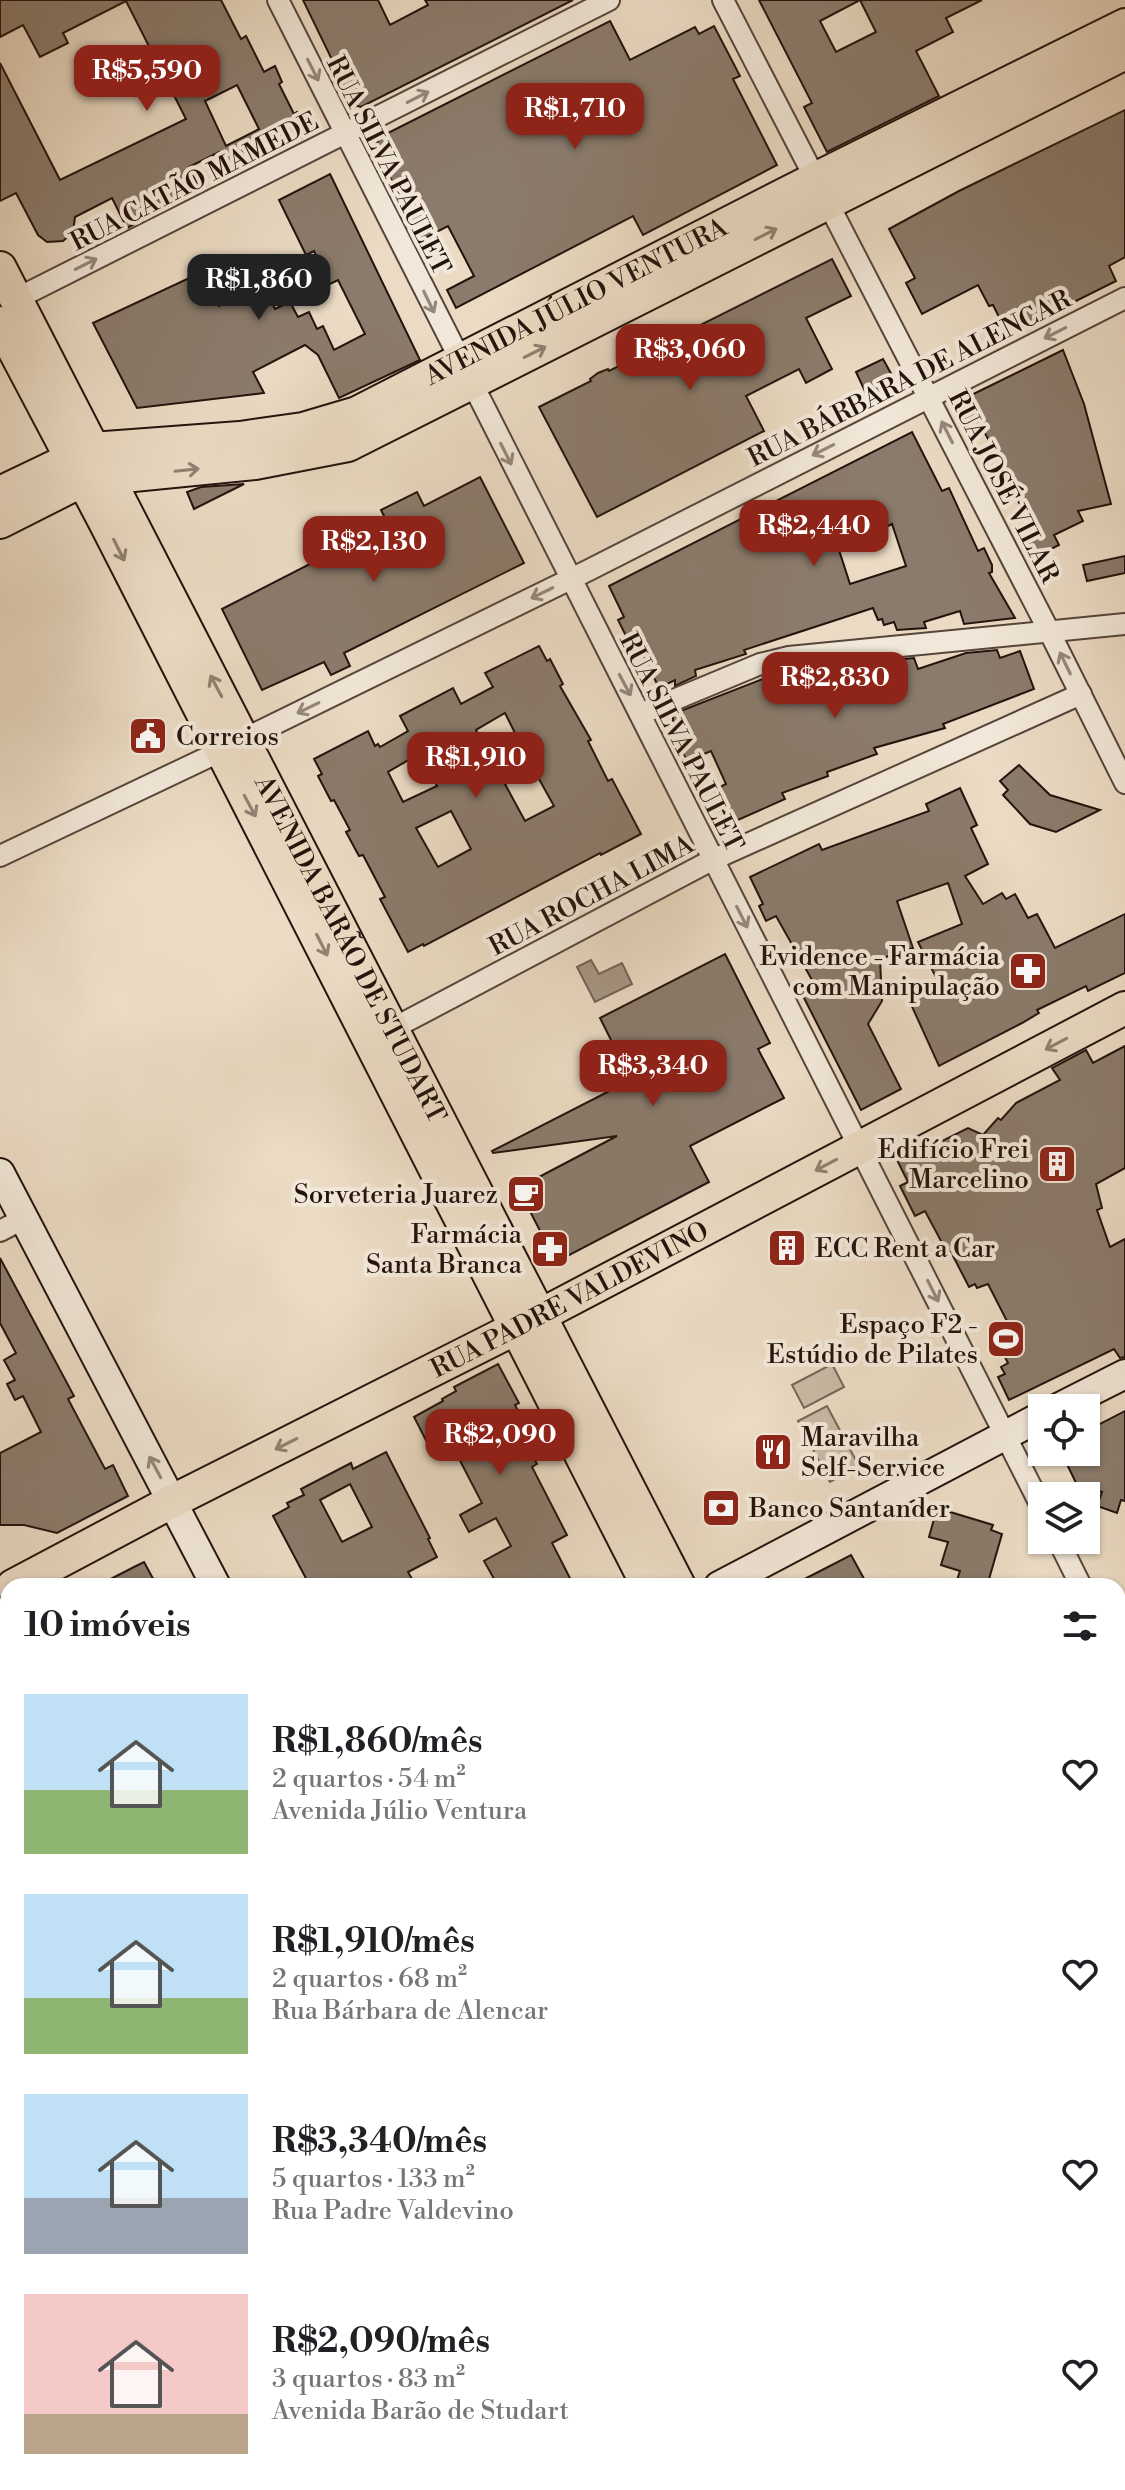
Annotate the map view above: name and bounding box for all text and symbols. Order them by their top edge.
pin: R$5,590 [73,45,221,113]
street label: RUA SILVA PAULET [319,51,457,280]
text: R$5,590 [92,55,202,87]
one-way arrow [306,57,321,81]
pin: R$1,710 [501,83,649,151]
one-way arrow [406,89,430,104]
text: R$1,710 [524,93,626,125]
street label: RUA CATÃO MAMEDE [65,104,324,258]
street label: AVENIDA JÚLIO VENTURA [419,211,734,393]
one-way arrow [754,226,778,242]
pin: R$1,860 [185,254,333,322]
one-way arrow [73,256,97,271]
text: R$1,860 [205,264,313,296]
street label: RUA BÁRBARA DE ALENCAR [742,281,1077,474]
one-way arrow [422,290,437,314]
pin: R$3,060 [616,324,764,392]
one-way arrow [1044,326,1068,341]
text: R$3,060 [634,334,746,366]
one-way arrow [522,344,546,359]
street label: RUA JOSÉ VILAR [941,384,1068,589]
one-way arrow [938,421,954,444]
one-way arrow [499,442,514,466]
one-way arrow [812,443,836,459]
one-way arrow [173,462,199,477]
pin: R$2,440 [740,500,888,568]
text: R$2,440 [757,510,871,542]
pin: R$2,130 [300,516,448,584]
text: R$2,130 [321,526,427,558]
one-way arrow [112,537,127,561]
one-way arrow [530,586,554,602]
street label: RUA SILVA PAULET [612,628,750,857]
pin: R$2,830 [761,652,909,720]
one-way arrow [1057,652,1073,676]
text: R$2,830 [780,662,890,694]
one-way arrow [618,673,634,697]
one-way arrow [207,674,223,698]
one-way arrow [297,701,321,716]
public building icon: Correios [127,715,169,757]
place label: Correios [176,721,279,753]
pin: R$1,910 [402,732,550,800]
text: R$1,910 [425,742,527,774]
street label: AVENIDA BARÃO DE STUDART [247,769,453,1129]
one-way arrow [242,794,258,818]
street label: RUA ROCHA LIMA [484,828,700,963]
one-way arrow [735,905,751,929]
one-way arrow [314,933,330,957]
place label: Evidence - Farmácia com Manipulação [760,941,1001,1003]
pharmacy icon: Evidence - Farmácia com Manipulação [1007,950,1049,992]
one-way arrow [1044,1036,1068,1052]
pin: R$3,340 [579,1040,727,1108]
text: R$3,340 [598,1050,708,1082]
place label: Edifício Frei Marcelino [878,1134,1029,1196]
building icon: Edifício Frei Marcelino [1036,1143,1078,1185]
one-way arrow [814,1157,838,1173]
cafe icon: Sorveteria Juarez [505,1173,547,1215]
place label: Sorveteria Juarez [294,1179,498,1211]
street label: RUA PADRE VALDEVINO [426,1215,714,1385]
place label: Farmácia Santa Branca [366,1219,523,1281]
building icon: ECC Rent a Car [766,1227,808,1269]
pharmacy icon: Farmácia Santa Branca [529,1228,571,1270]
place label: ECC Rent a Car [815,1233,995,1265]
one-way arrow [926,1279,941,1303]
place label: Espaço F2 - Estúdio de Pilates [767,1309,978,1371]
sports icon: Espaço F2 - Estúdio de Pilates [985,1318,1027,1360]
map controls [1028,1394,1100,1554]
button: locate [1028,1394,1100,1466]
pin: R$2,090 [426,1409,574,1477]
text: R$2,090 [443,1419,557,1451]
place label: Maravilha Self-Service [801,1422,945,1484]
restaurant icon: Maravilha Self-Service [752,1431,794,1473]
one-way arrow [275,1436,299,1452]
one-way arrow [146,1455,162,1479]
button: layers [1028,1482,1100,1554]
bank icon: Banco Santander [700,1487,742,1529]
place label: Banco Santander [748,1493,950,1525]
icon: filters [1058,1604,1102,1648]
text: 10 imóveis [24,1605,191,1647]
text: R$1,860/mês [272,1721,483,1763]
icon: home [88,1726,184,1822]
icon: heart [1058,1752,1102,1796]
text: 2 quartos · 54 m² [272,1763,466,1795]
text: Avenida Júlio Ventura [272,1795,527,1827]
text: R$1,910/mês [272,1921,475,1963]
icon: home [88,1926,184,2022]
icon: heart [1058,1952,1102,1996]
text: 2 quartos · 68 m² [272,1963,467,1995]
text: Rua Bárbara de Alencar [272,1995,548,2027]
text: R$3,340/mês [272,2121,487,2163]
icon: home [88,2126,184,2222]
icon: heart [1058,2152,1102,2196]
text: 5 quartos · 133 m² [272,2163,475,2195]
text: Rua Padre Valdevino [272,2195,514,2227]
text: R$2,090/mês [272,2321,490,2363]
icon: home [88,2326,184,2422]
icon: heart [1058,2352,1102,2396]
text: 3 quartos · 83 m² [272,2363,465,2395]
text: Avenida Barão de Studart [272,2395,569,2427]

